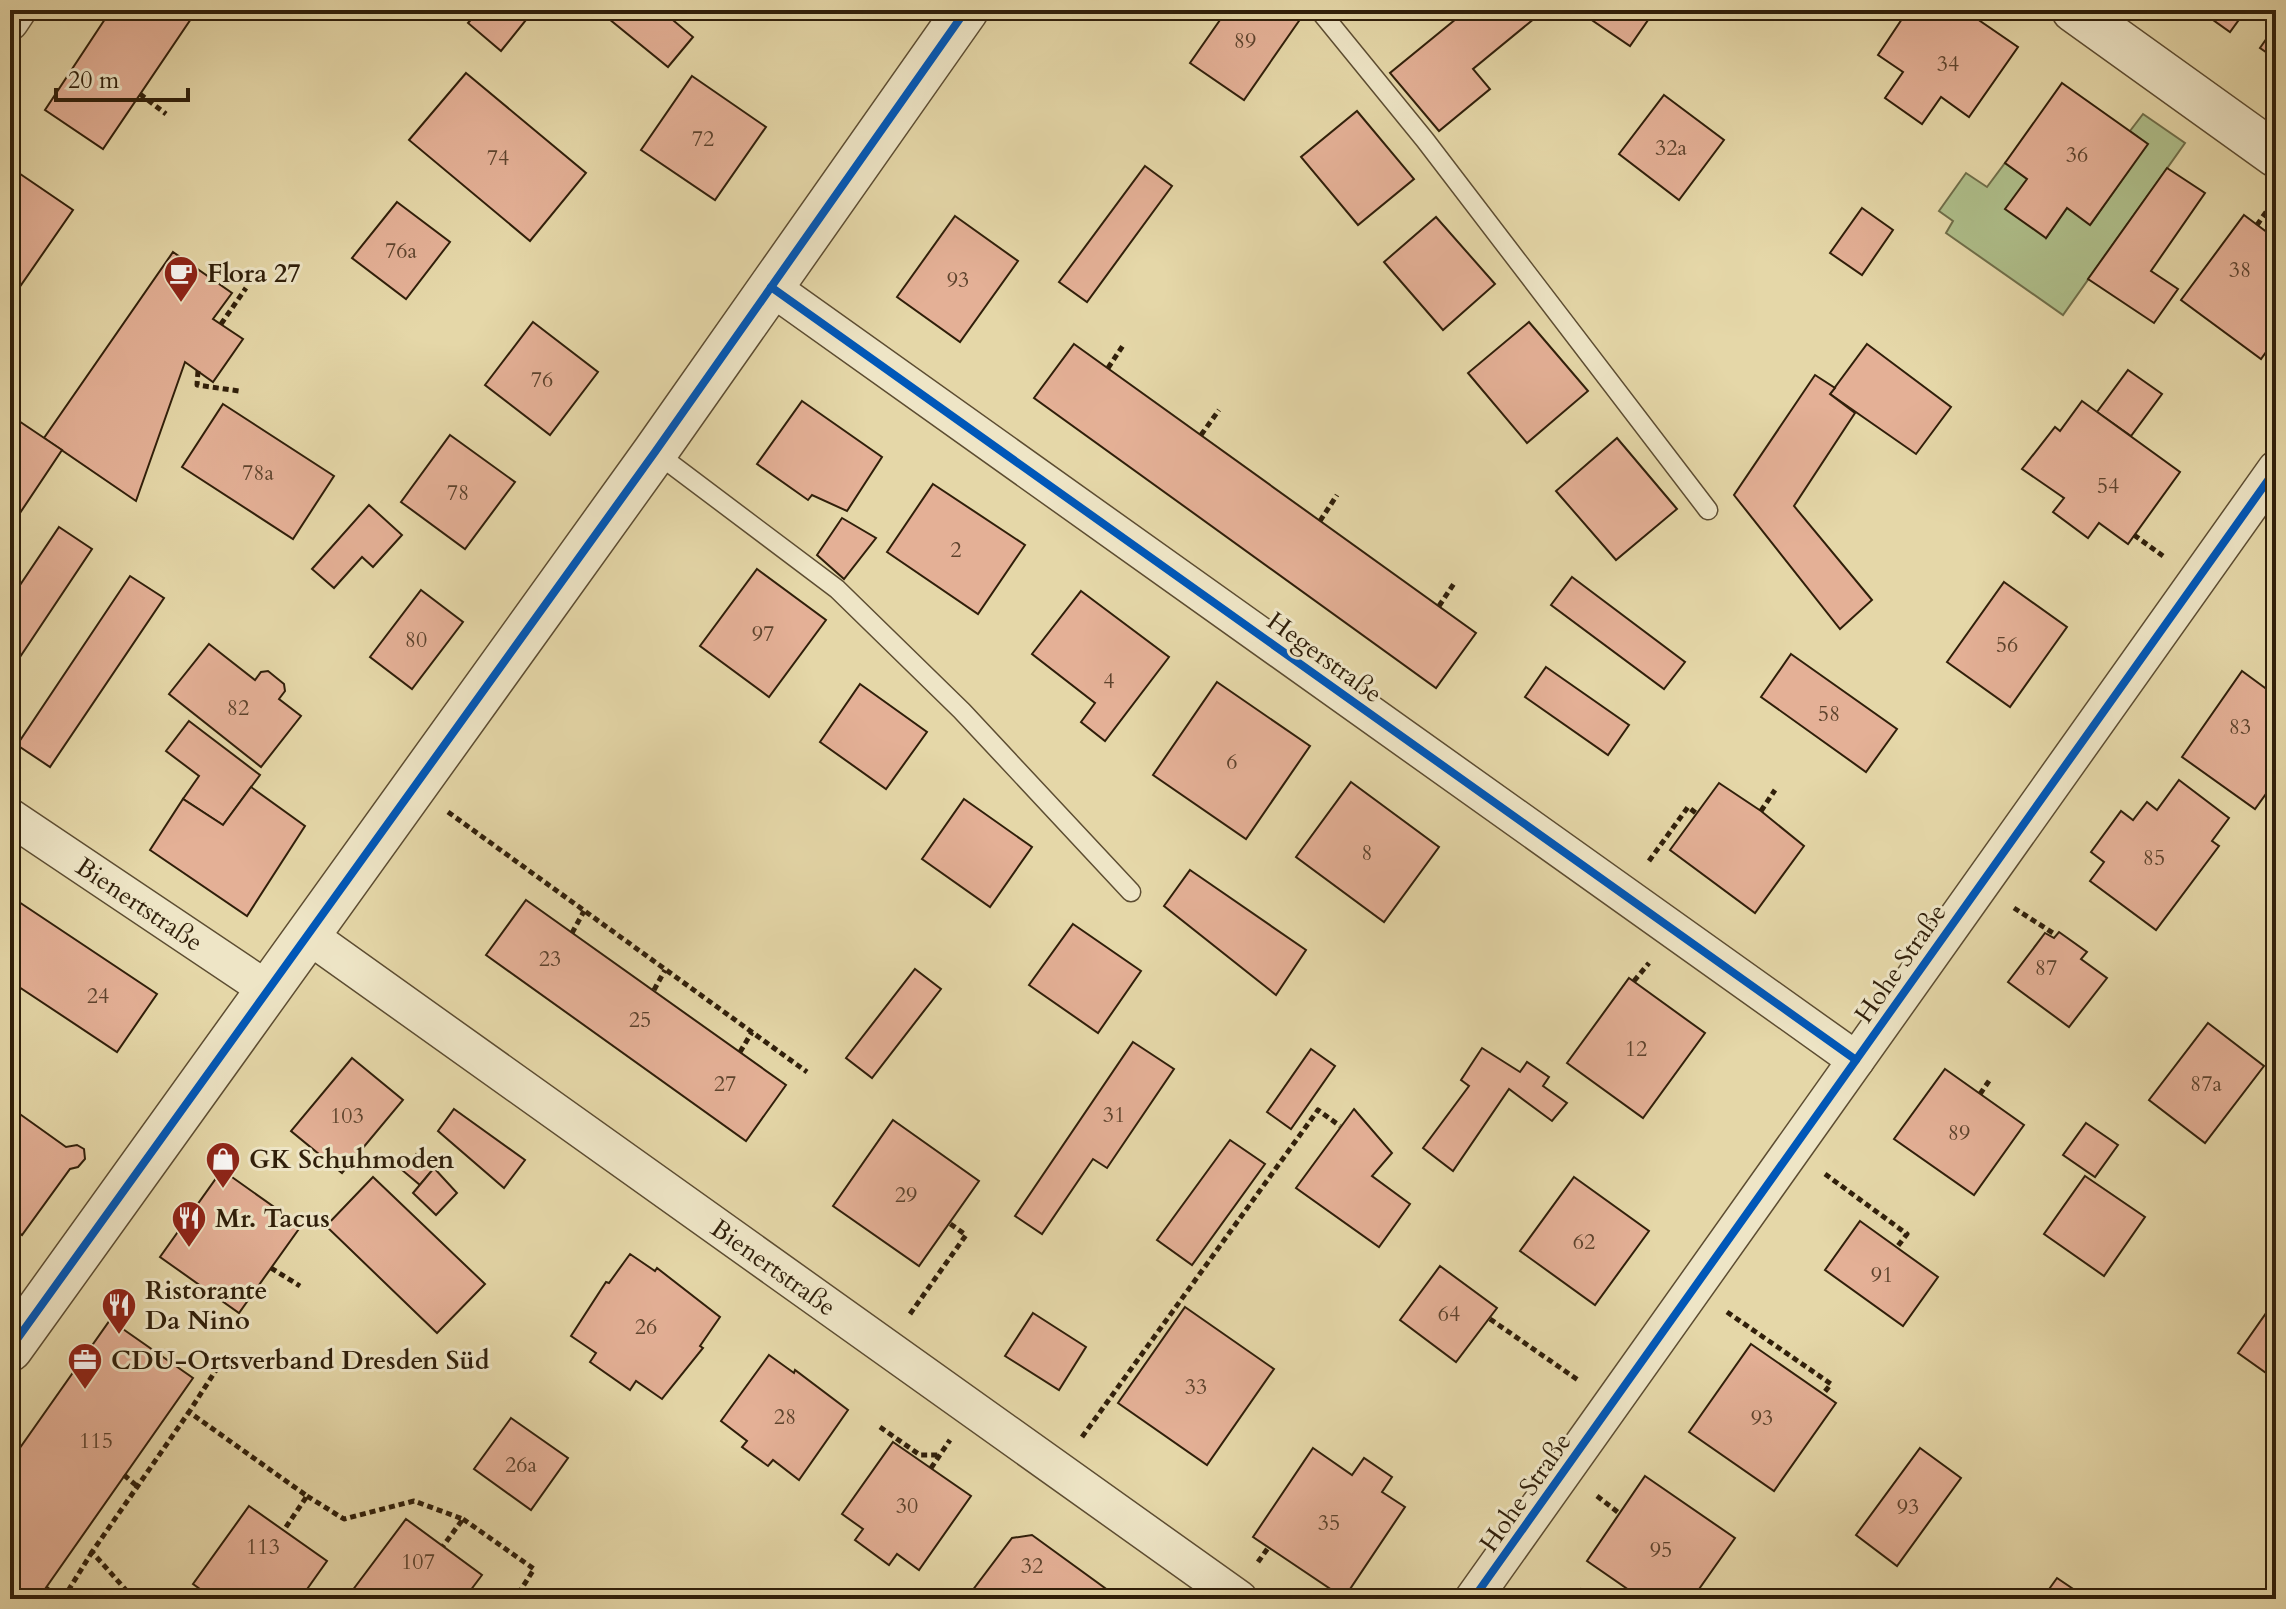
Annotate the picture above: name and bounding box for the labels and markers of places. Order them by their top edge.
cafe icon: Flora 27 [162,254,200,304]
place label: Flora 27 [207,256,301,291]
shop icon: GK Schuhmoden [204,1140,242,1190]
place label: GK Schuhmoden [249,1142,455,1177]
restaurant icon: Mr. Tacus [170,1199,208,1249]
place label: Mr. Tacus [215,1201,330,1236]
place label: Ristorante Da Nino [145,1273,267,1338]
restaurant icon: Ristorante Da Nino [100,1286,138,1336]
office icon: CDU-Ortsverband Dresden Süd [66,1341,104,1391]
place label: CDU-Ortsverband Dresden Süd [111,1343,490,1378]

